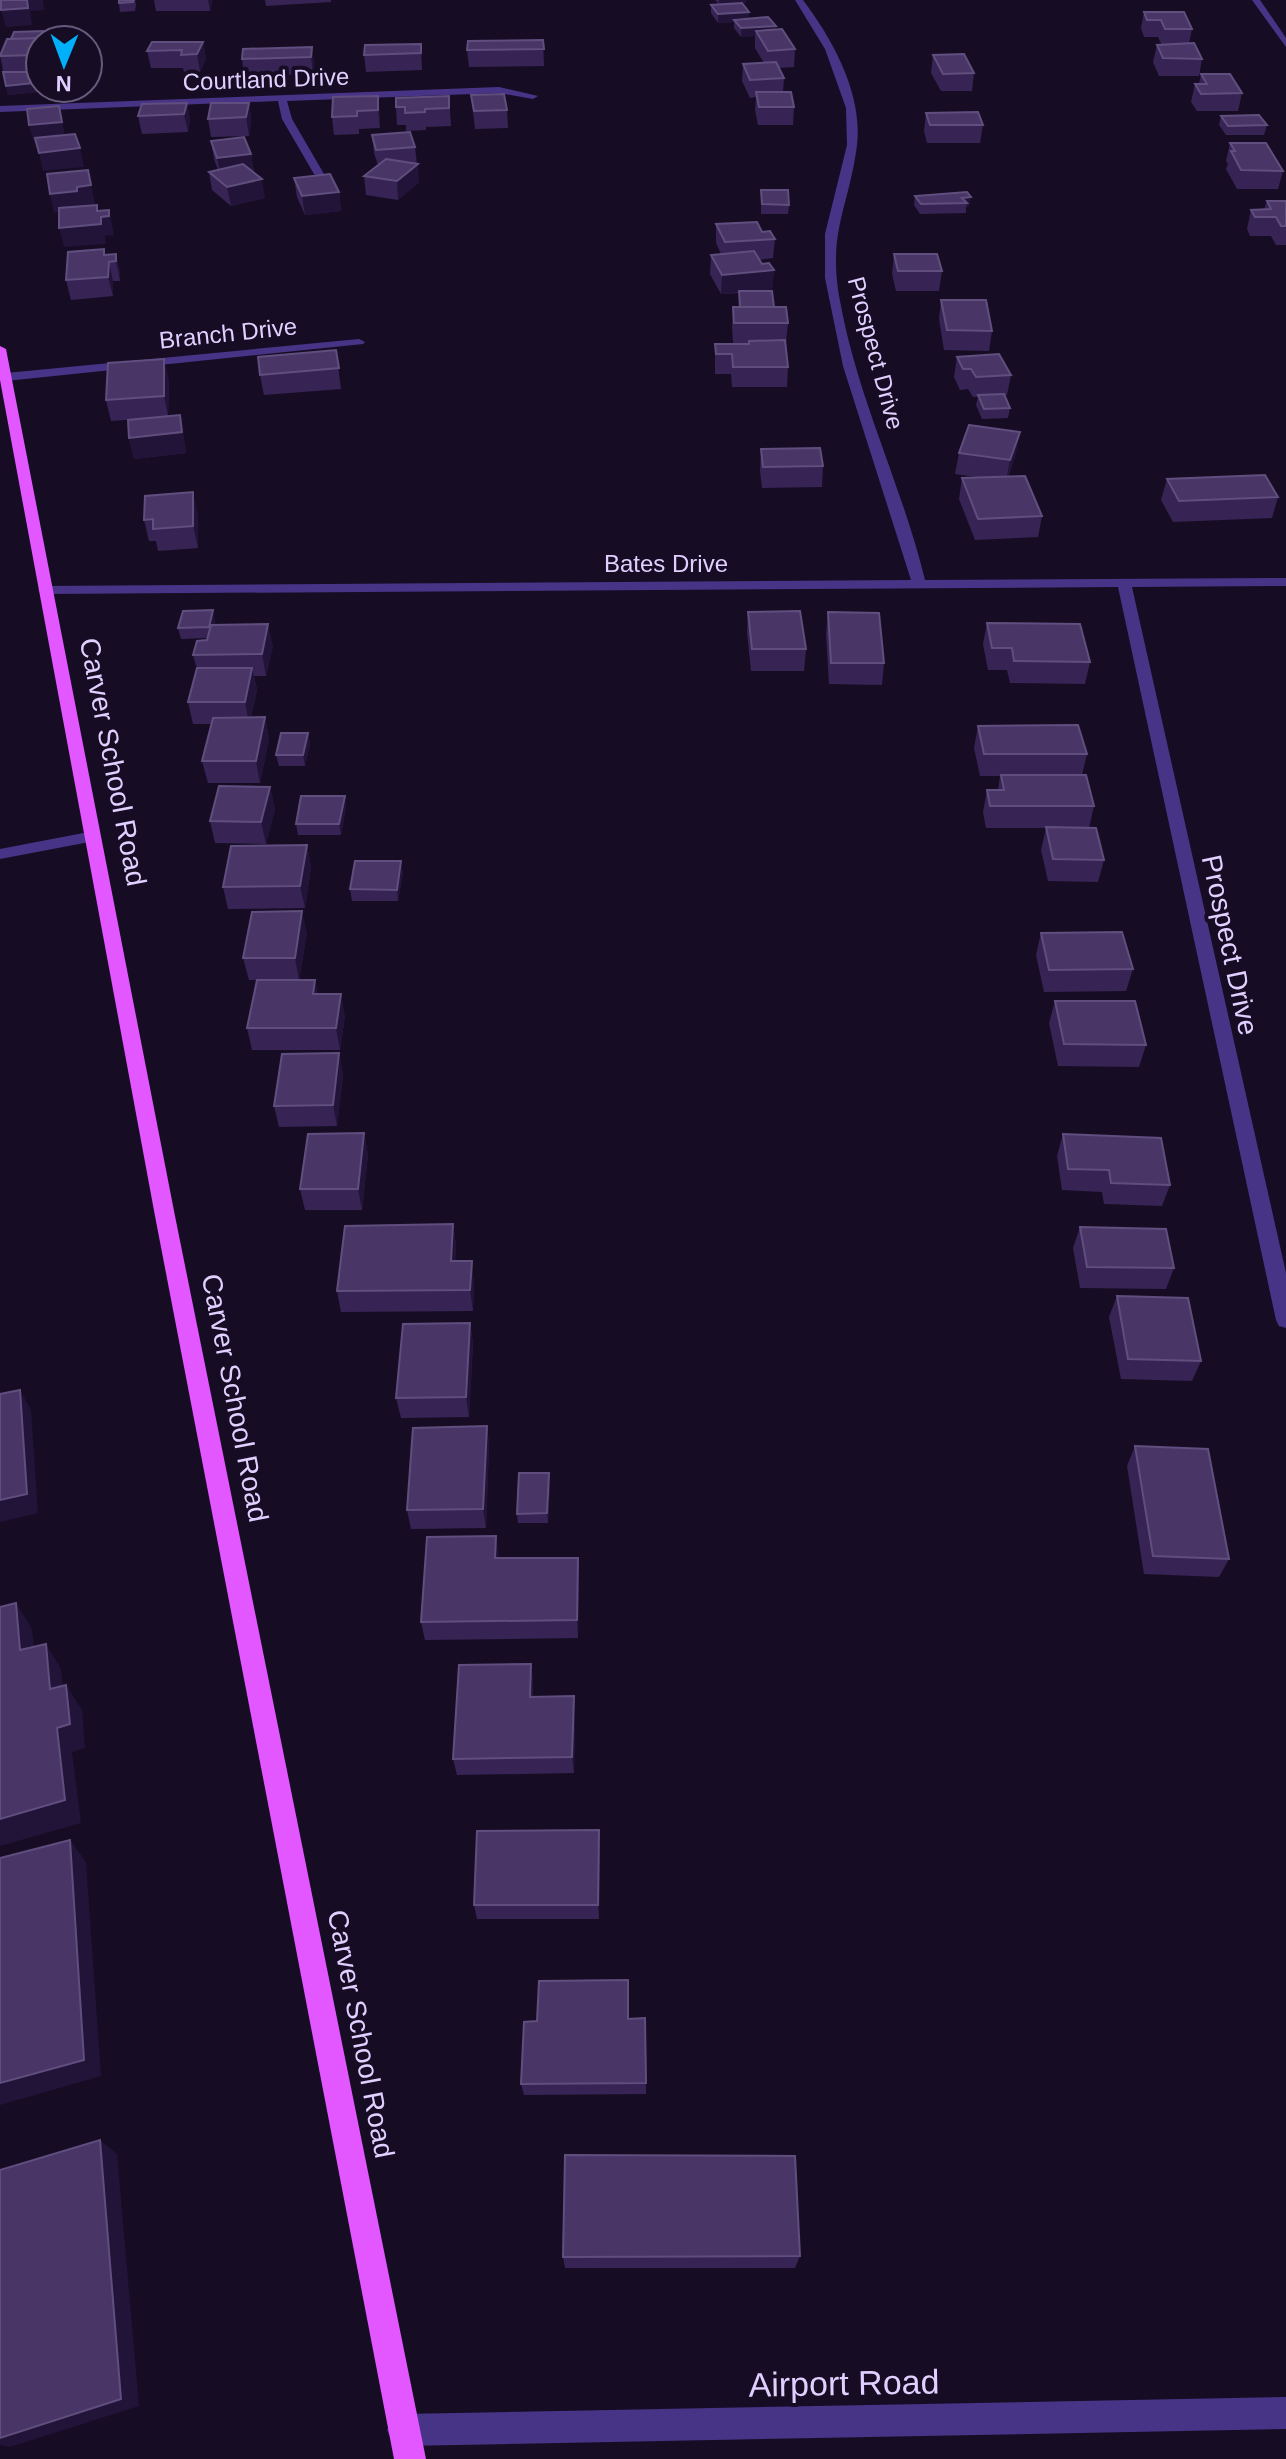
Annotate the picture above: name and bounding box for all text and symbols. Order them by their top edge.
north arrow [24,24,104,104]
street label: Courtland Drive [182,63,350,95]
text: N [55,71,72,96]
street label: Prospect Drive [843,273,909,433]
street label: Branch Drive [158,312,298,354]
street label: Bates Drive [604,550,728,577]
street label: Carver School Road [74,635,152,889]
street label: Prospect Drive [1196,852,1264,1038]
street label: Carver School Road [196,1271,274,1525]
street label: Carver School Road [322,1907,400,2161]
street label: Airport Road [748,2362,940,2404]

